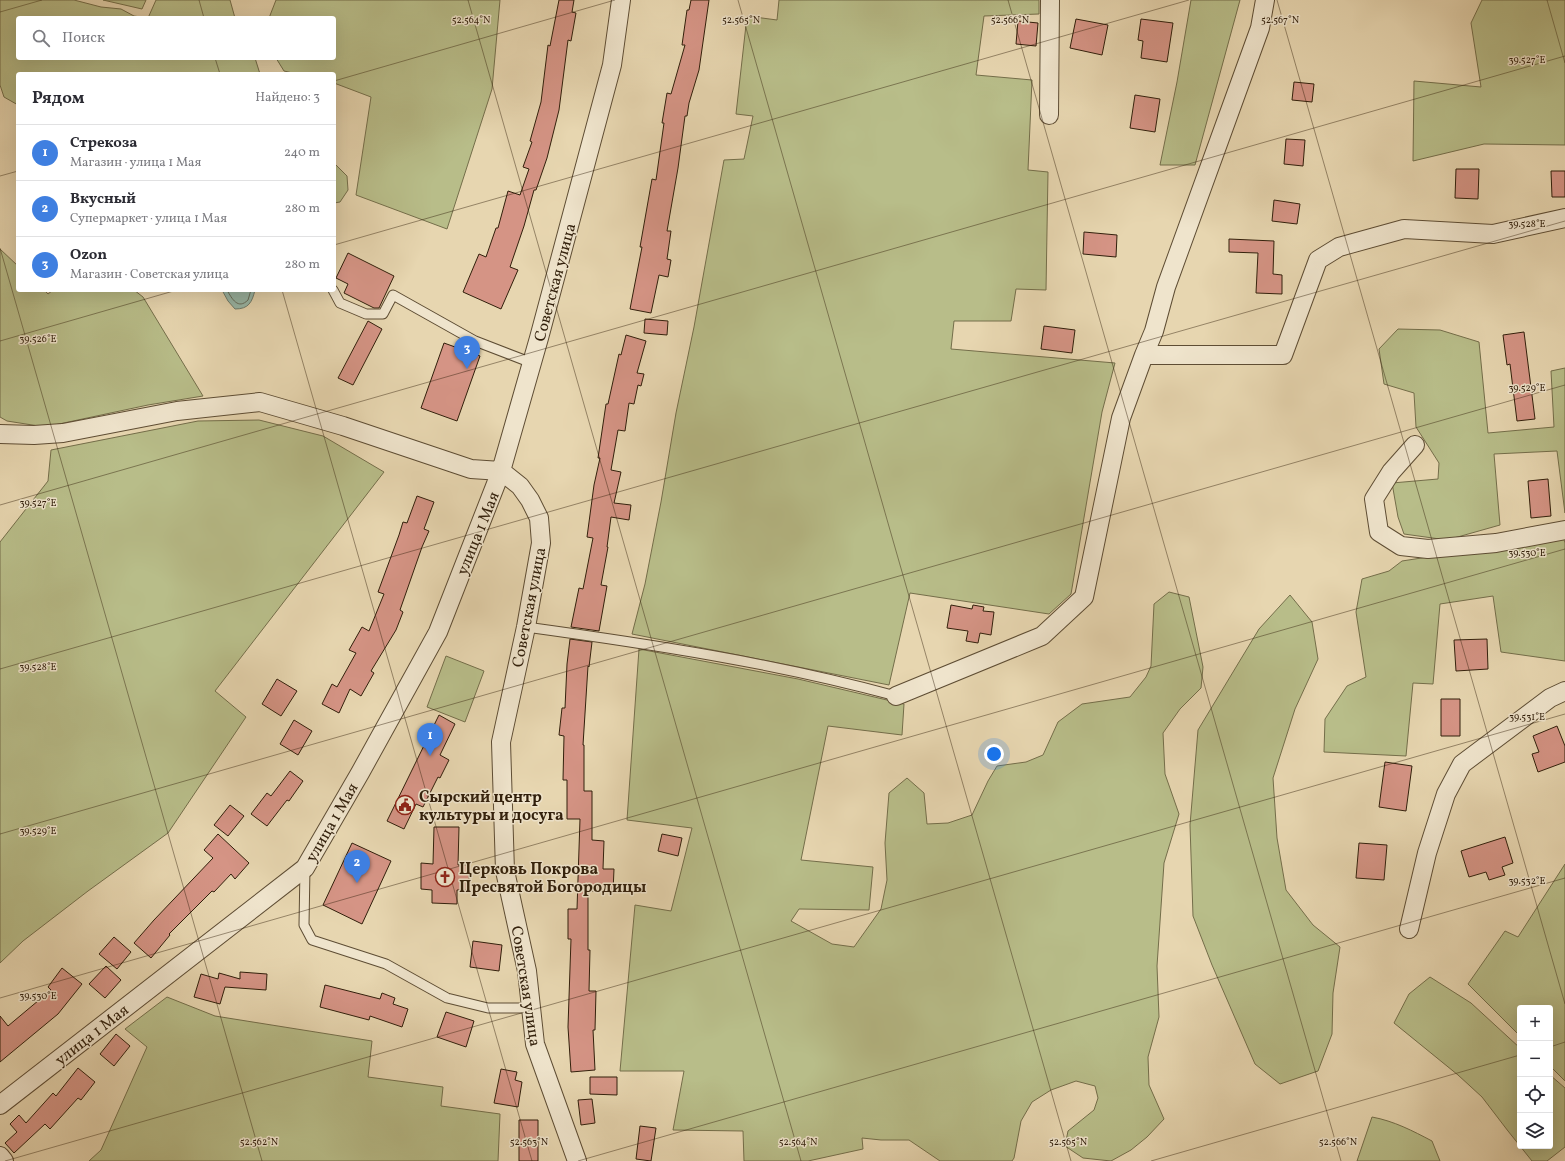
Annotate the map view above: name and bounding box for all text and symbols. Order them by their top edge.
text: 52.564°N [452,13,491,27]
text: 52.565°N [722,13,761,27]
text: 52.566°N [991,13,1030,27]
text: 52.567°N [1261,13,1300,27]
search box [16,16,336,60]
icon: search [30,27,52,49]
text: Поиск [62,28,105,49]
text: 39.527°E [1509,53,1545,67]
text: Рядом [32,87,85,110]
text: Найдено: 3 [255,89,320,107]
text: Стрекоза [70,133,138,154]
text: 1 [42,144,48,162]
text: 240 m [284,144,320,162]
text: Магазин · улица 1 Мая [70,154,201,172]
text: Вкусный [70,189,136,210]
text: 2 [42,200,48,218]
text: 280 m [284,200,320,218]
text: Супермаркет · улица 1 Мая [70,210,227,228]
text: 39.528°E [1508,217,1546,231]
street label: Советская улица [530,221,582,344]
text: Ozon [70,245,107,266]
text: 3 [42,256,48,274]
text: 280 m [284,256,320,274]
text: Магазин · Советская улица [70,266,229,284]
text: 39.526°E [19,332,57,346]
pin: 3 [454,336,480,369]
text: 39.529°E [1508,381,1546,395]
street label: улица 1 Мая [452,489,506,579]
text: 39.527°E [20,496,56,510]
street label: Советская улица [508,545,552,669]
text: 39.530°E [1508,546,1546,560]
text: 39.528°E [19,660,57,674]
text: 39.531°E [1509,710,1545,724]
pin: 1 [417,723,443,756]
your location [984,744,1004,764]
street label: улица 1 Мая [301,779,364,867]
place label: Сырский центр культуры и досуга [419,787,564,827]
public building icon: Сырский центр культуры и досуга [394,794,416,816]
text: 39.529°E [19,824,57,838]
pin: 2 [344,850,370,883]
place label: Церковь Покрова Пресвятой Богородицы [459,859,646,899]
church icon: Церковь Покрова Пресвятой Богородицы [434,866,456,888]
text: 39.532°E [1508,874,1546,888]
street label: Советская улица [505,924,545,1048]
text: 39.530°E [19,989,57,1003]
street label: улица 1 Мая [51,1000,134,1071]
map controls [1517,1005,1553,1149]
button: + [1517,1005,1553,1041]
button: − [1517,1041,1553,1077]
button: locate [1517,1077,1553,1113]
button: layers [1517,1113,1553,1149]
text: 52.562°N [240,1135,279,1149]
text: 52.563°N [510,1135,549,1149]
text: 52.564°N [779,1135,818,1149]
text: 52.565°N [1049,1135,1088,1149]
text: 52.566°N [1319,1135,1358,1149]

